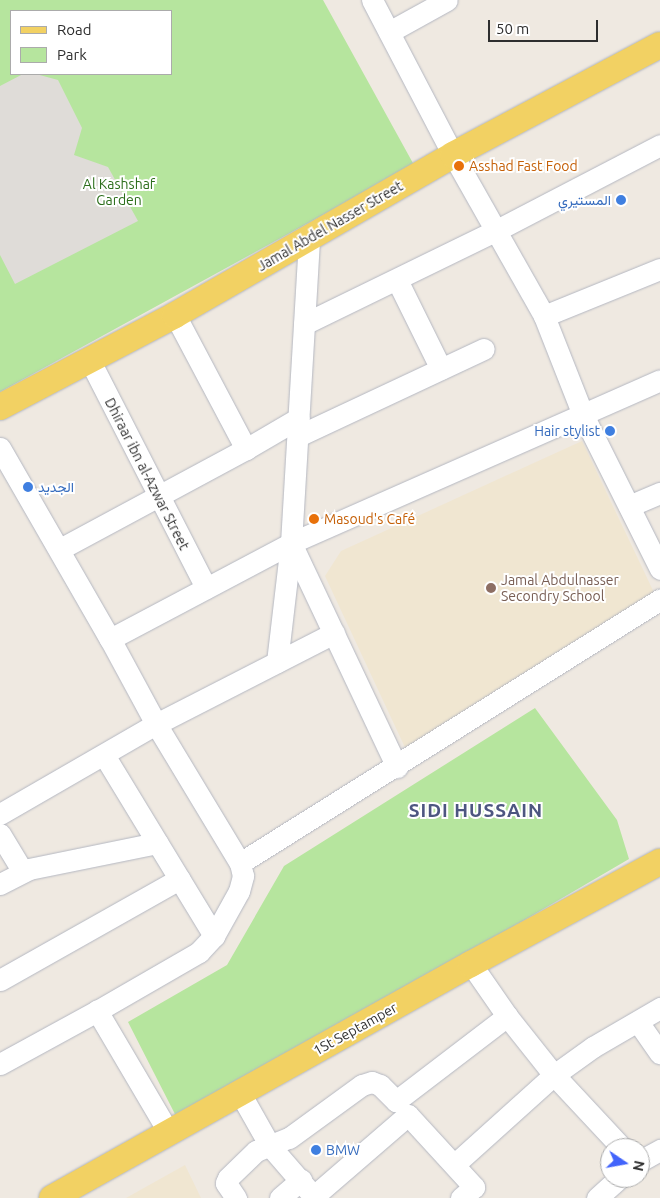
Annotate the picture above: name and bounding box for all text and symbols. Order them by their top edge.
legend [10,10,172,75]
scale bar [490,10,600,42]
text: 50 m [496,20,529,37]
text: Road [57,21,92,38]
text: Park [57,46,87,63]
place label: Asshad Fast Food [469,158,578,174]
marker: Asshad Fast Food [453,160,465,172]
park label: Al Kashshaf Garden [83,176,155,208]
street label: Jamal Abdel Nasser Street [254,177,406,275]
place label: المستيري [558,192,611,208]
marker: المستيري [615,194,627,206]
street label: Dhiraar ibn al-Azwar Street [101,395,193,553]
place label: Hair stylist [534,423,600,439]
marker: Hair stylist [604,425,616,437]
place label: الجديد [38,479,74,495]
marker: الجديد [22,481,34,493]
place label: Masoud's Café [324,511,415,527]
marker: Masoud's Café [308,513,320,525]
place label: Jamal Abdulnasser Secondry School [501,572,619,604]
marker: Jamal Abdulnasser Secondry School [485,582,497,594]
district label: SIDI HUSSAIN [407,800,545,822]
street label: 1St Septamper [310,999,400,1059]
north arrow [600,1138,650,1188]
place label: BMW [326,1142,360,1158]
marker: BMW [310,1144,322,1156]
text: N [630,1159,648,1173]

